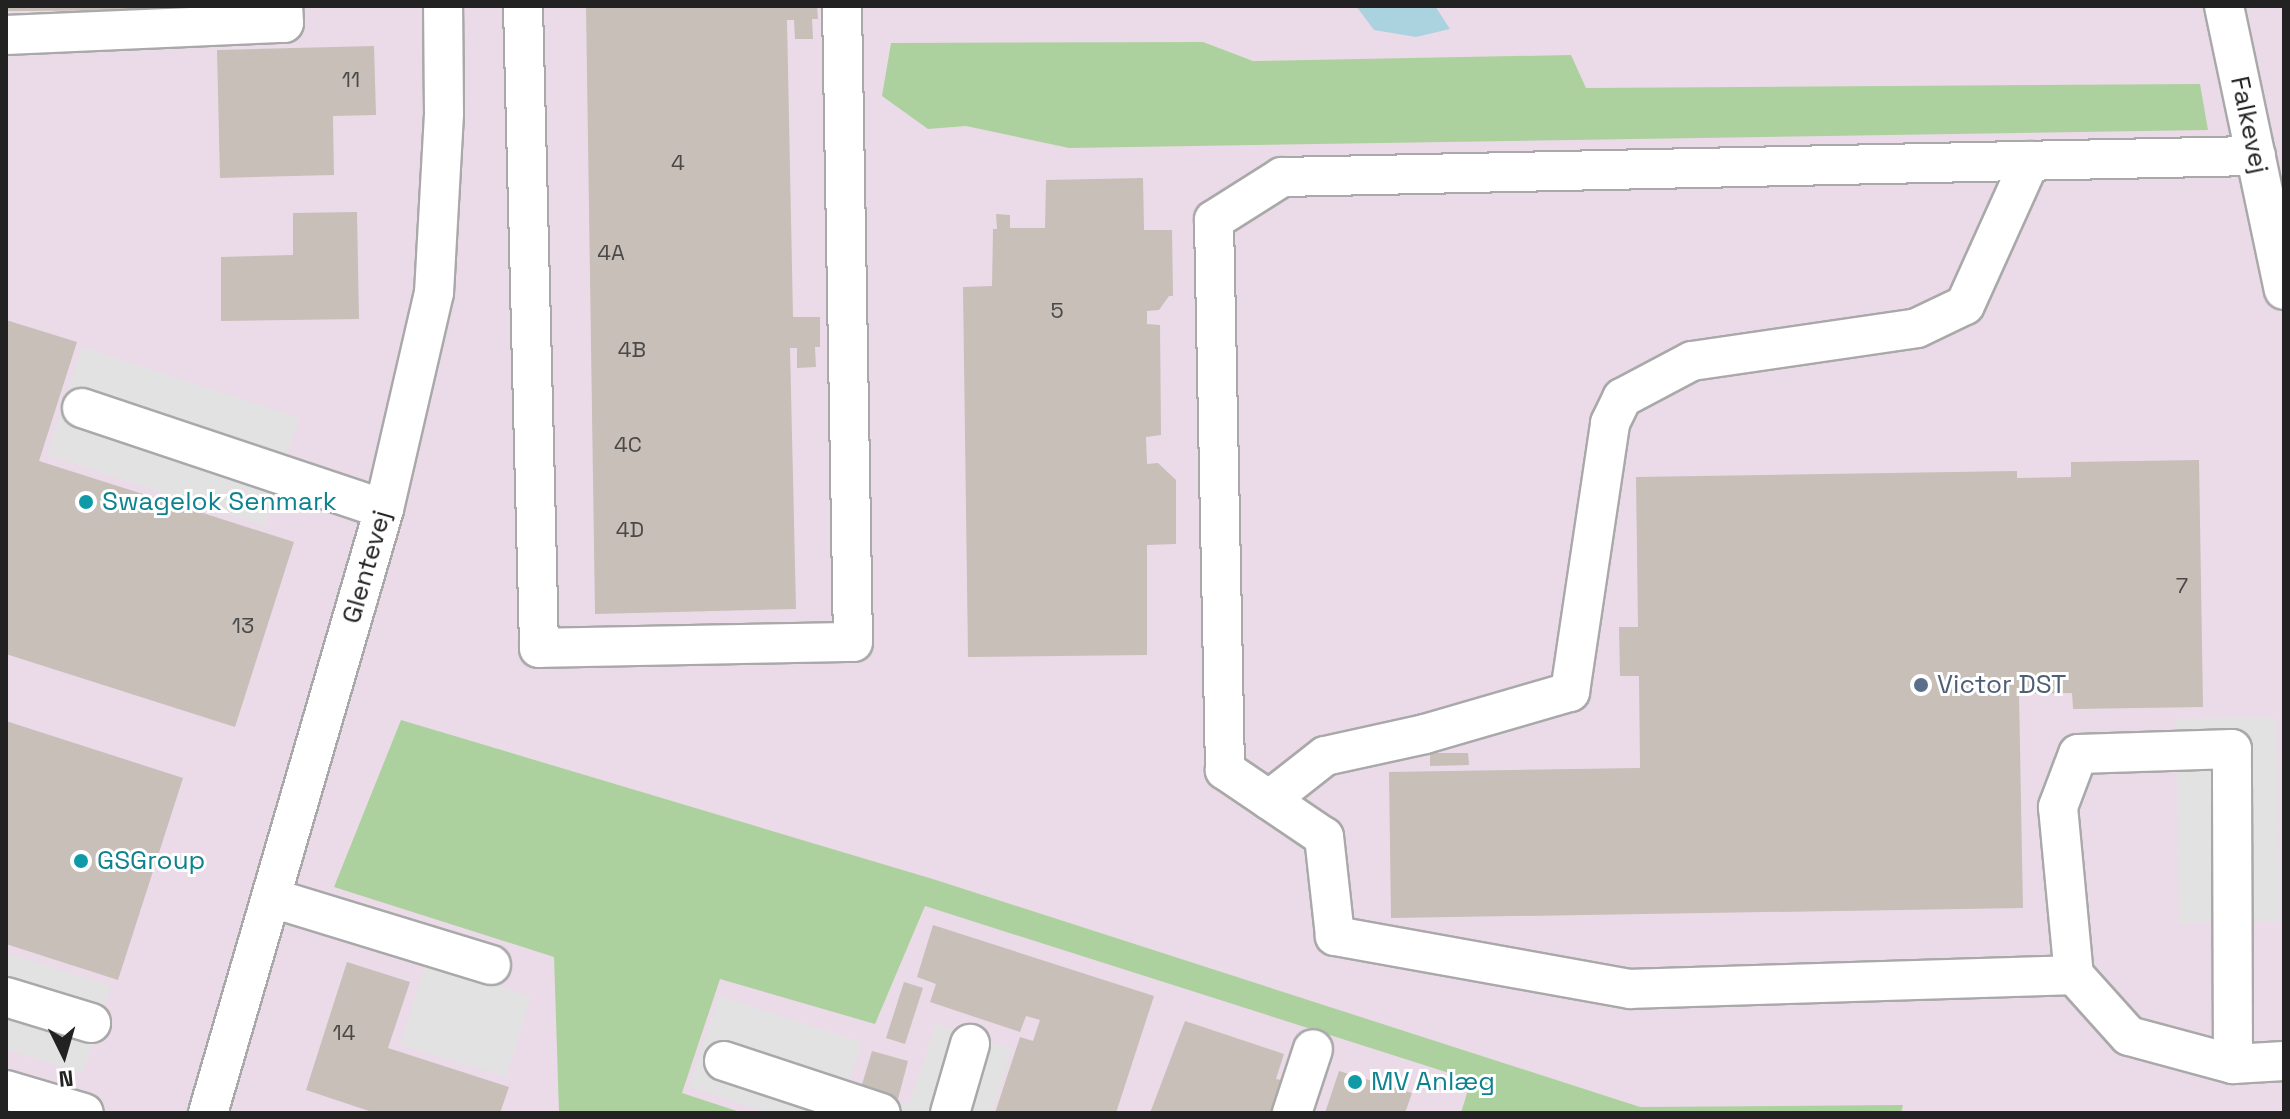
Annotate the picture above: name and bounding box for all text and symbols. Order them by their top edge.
house number: 11 [342,67,360,93]
street label: Falkevej [2223,74,2275,176]
house number: 4 [671,150,685,176]
house number: 4A [597,240,625,266]
house number: 5 [1050,298,1064,324]
house number: 4B [618,337,646,363]
house number: 4C [614,432,642,458]
place label: Swagelok Senmark [102,486,337,518]
marker: Swagelok Senmark [77,493,95,511]
street label: Glentevej [336,507,398,627]
house number: 4D [616,517,644,543]
house number: 7 [2176,573,2188,599]
house number: 13 [232,613,254,639]
place label: Victor DST [1937,669,2066,701]
marker: Victor DST [1912,676,1930,694]
place label: GSGroup [97,845,205,877]
marker: GSGroup [72,852,90,870]
north arrow [24,1015,104,1095]
house number: 14 [333,1020,355,1046]
text: N [58,1064,75,1093]
place label: MV Anlæg [1371,1066,1496,1098]
marker: MV Anlæg [1346,1073,1364,1091]

